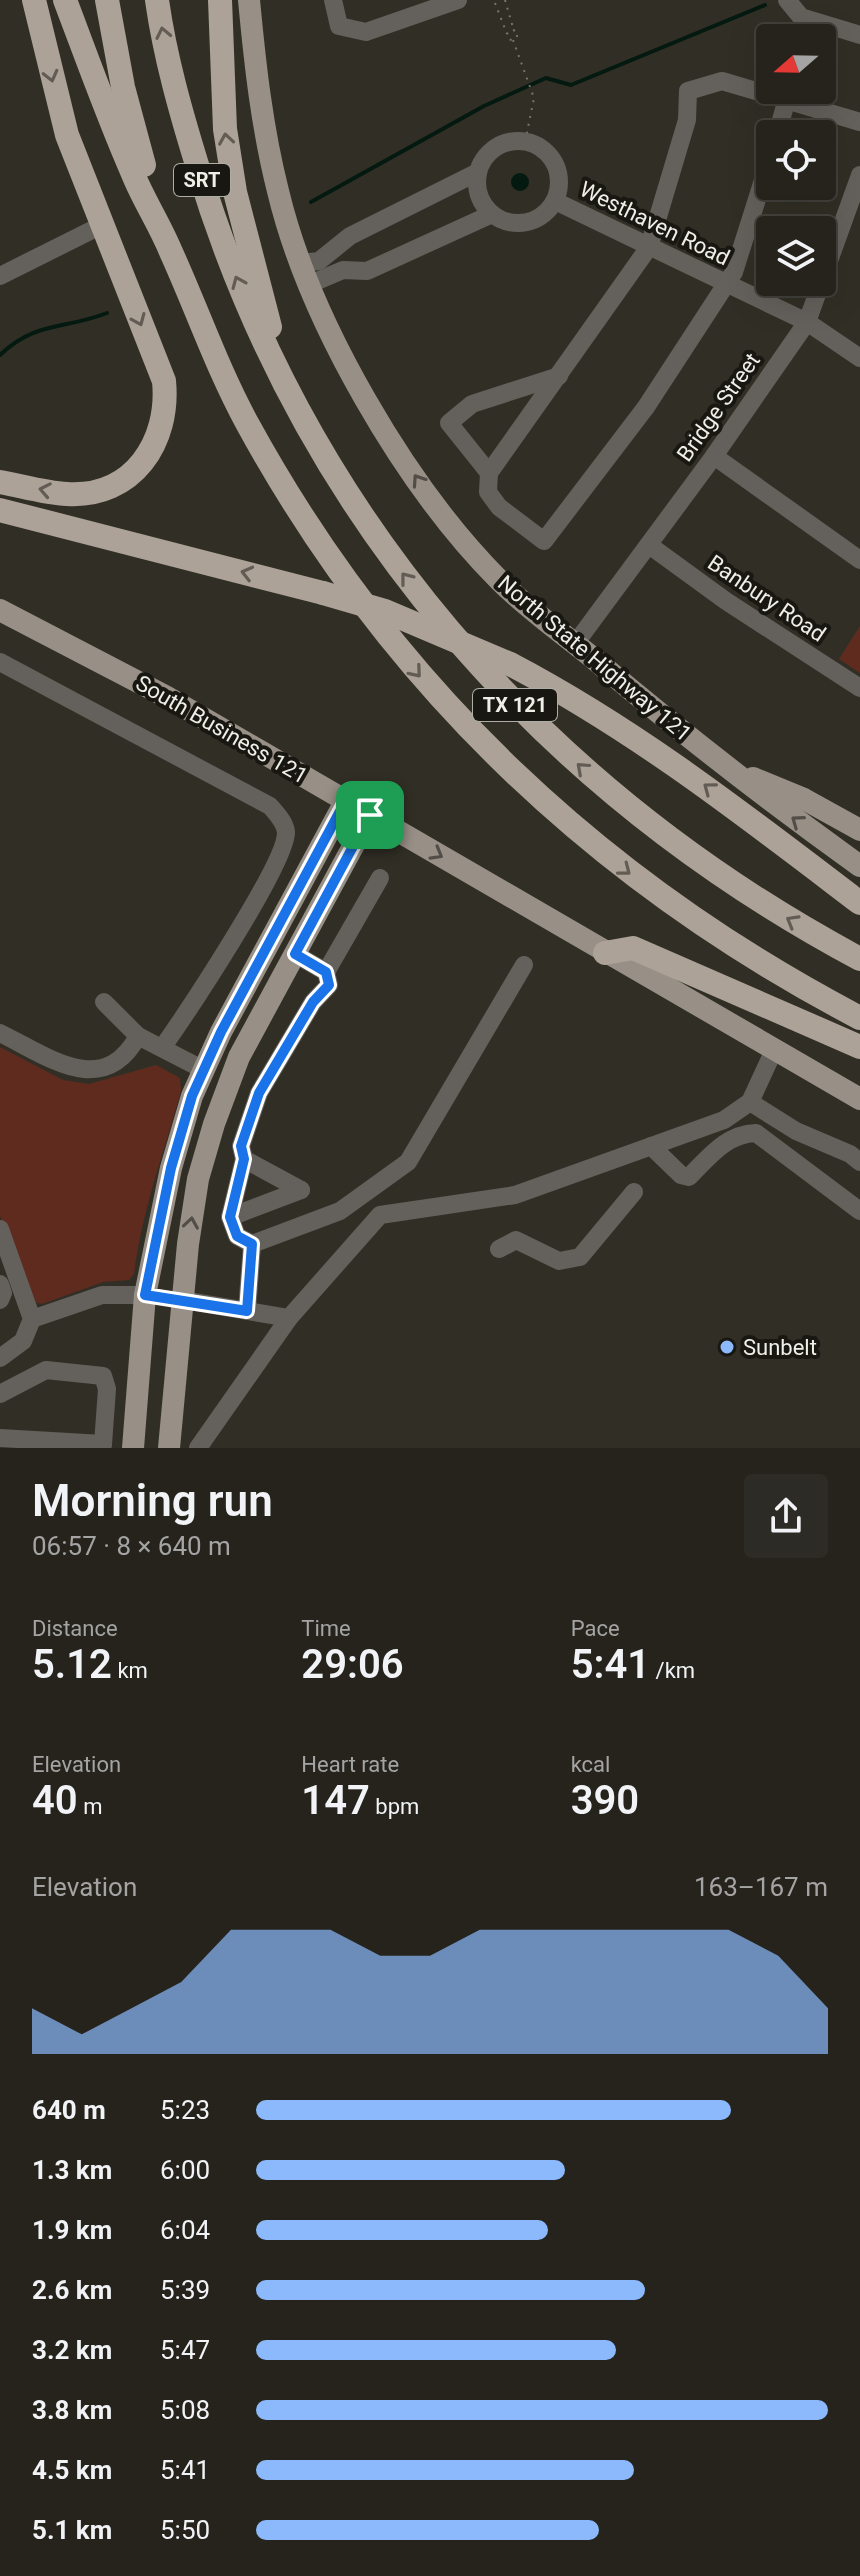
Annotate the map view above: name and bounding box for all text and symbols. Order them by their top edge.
north arrow [756,24,836,104]
map controls [756,24,836,296]
one-way arrow [155,27,172,41]
one-way arrow [42,68,59,82]
button: locate [756,120,836,200]
one-way arrow [218,132,235,146]
road number: SRT [174,164,230,196]
street label: Westhaven Road [576,176,734,271]
button: layers [756,216,836,296]
one-way arrow [232,276,248,290]
one-way arrow [130,312,146,326]
street label: Bridge Street [672,348,765,466]
one-way arrow [412,474,427,488]
one-way arrow [38,483,52,500]
street label: Banbury Road [703,550,830,647]
one-way arrow [241,566,255,583]
street label: North State Highway 121 [493,570,696,746]
one-way arrow [401,572,415,587]
one-way arrow [406,662,421,677]
street label: South Business 121 [131,670,312,789]
road number: TX 121 [473,689,557,721]
one-way arrow [577,764,592,778]
pin [336,781,404,849]
one-way arrow [703,784,718,798]
icon: arrive [348,793,392,837]
one-way arrow [791,816,805,830]
one-way arrow [428,844,443,860]
one-way arrow [616,860,630,874]
one-way arrow [786,915,801,931]
one-way arrow [182,1216,199,1230]
place label: Sunbelt [743,1335,817,1360]
marker: Sunbelt [718,1338,736,1356]
button: share [744,1474,828,1558]
text: Morning run [32,1475,273,1527]
text: 06:57 · 8 × 640 m [32,1531,231,1561]
text: Distance [32,1616,118,1641]
text: Time [301,1616,351,1641]
text: Pace [571,1616,620,1641]
text: 5.12 [32,1641,112,1688]
text: 29:06 [301,1641,404,1688]
text: 5:41 [571,1641,650,1688]
text: km [112,1658,148,1683]
text: /km [650,1658,695,1683]
text: Elevation [32,1752,121,1777]
text: Heart rate [301,1752,399,1777]
text: kcal [571,1752,610,1777]
text: 40 [32,1777,78,1824]
text: 147 [301,1777,370,1824]
text: 390 [571,1777,639,1824]
text: m [78,1794,102,1819]
text: bpm [370,1794,419,1819]
text: Elevation [32,1872,137,1902]
text: 163–167 m [694,1872,828,1902]
text: 640 m [32,2095,106,2125]
text: 5:23 [160,2095,210,2125]
text: 1.3 km [32,2155,112,2185]
text: 6:00 [160,2155,210,2185]
text: 1.9 km [32,2215,112,2245]
text: 6:04 [160,2215,210,2245]
text: 2.6 km [32,2275,112,2305]
text: 5:39 [160,2275,210,2305]
text: 3.2 km [32,2335,112,2365]
text: 5:47 [160,2335,210,2365]
text: 3.8 km [32,2395,112,2425]
text: 5:08 [160,2395,210,2425]
text: 4.5 km [32,2455,112,2485]
text: 5:41 [160,2455,210,2485]
text: 5.1 km [32,2515,112,2545]
text: 5:50 [160,2515,210,2545]

